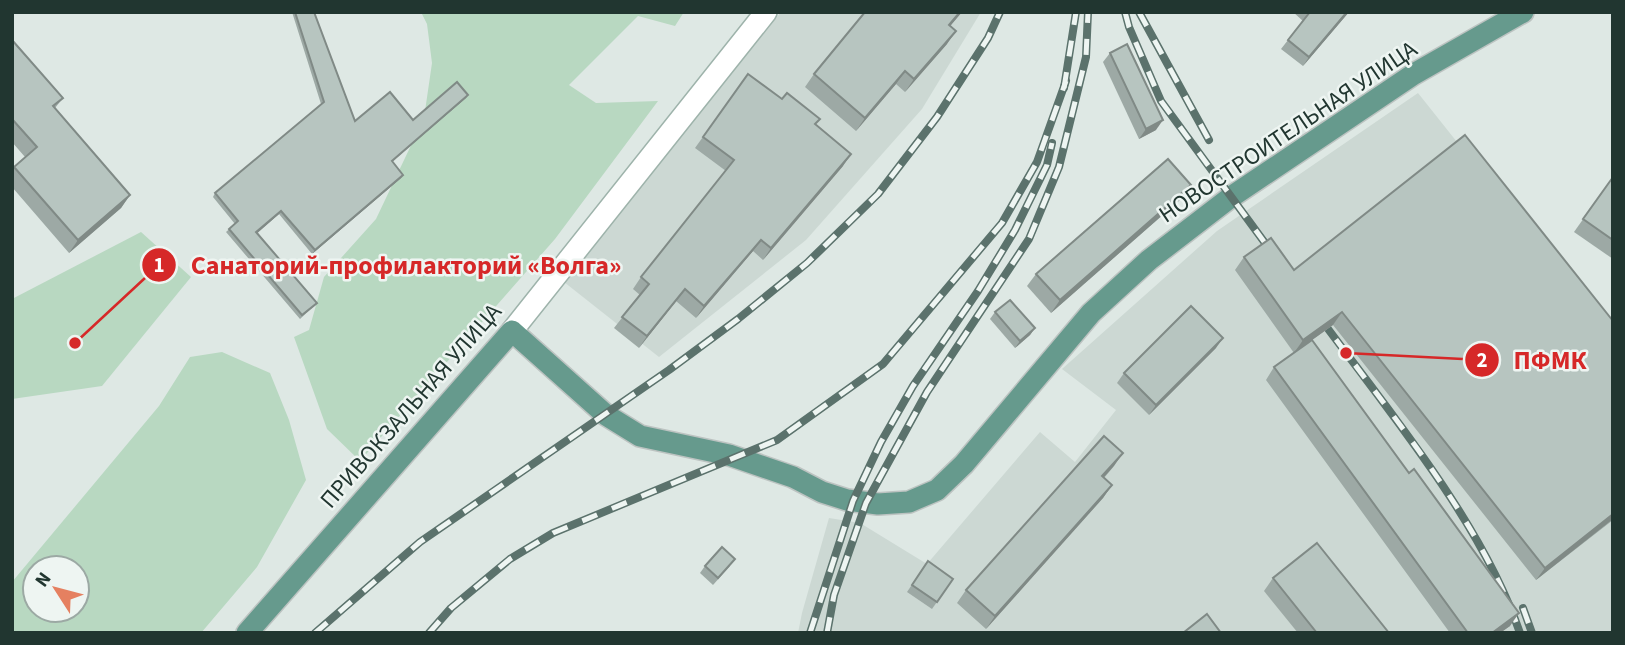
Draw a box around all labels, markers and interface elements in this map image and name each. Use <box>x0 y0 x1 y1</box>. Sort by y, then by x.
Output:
street label: НОВОСТРОИТЕЛЬНАЯ УЛИЦА <box>1152 32 1424 232</box>
callout: Санаторий-профилакторий «Волга» <box>141 241 635 288</box>
text: Санаторий-профилакторий «Волга» <box>191 247 621 284</box>
text: 1 <box>153 250 165 280</box>
street label: ПРИВОКЗАЛЬНАЯ УЛИЦА <box>312 296 510 516</box>
callout: ПФМК <box>1465 336 1601 383</box>
text: ПФМК <box>1514 342 1587 379</box>
text: 2 <box>1476 345 1488 375</box>
north arrow <box>21 554 91 624</box>
text: N <box>29 567 58 593</box>

